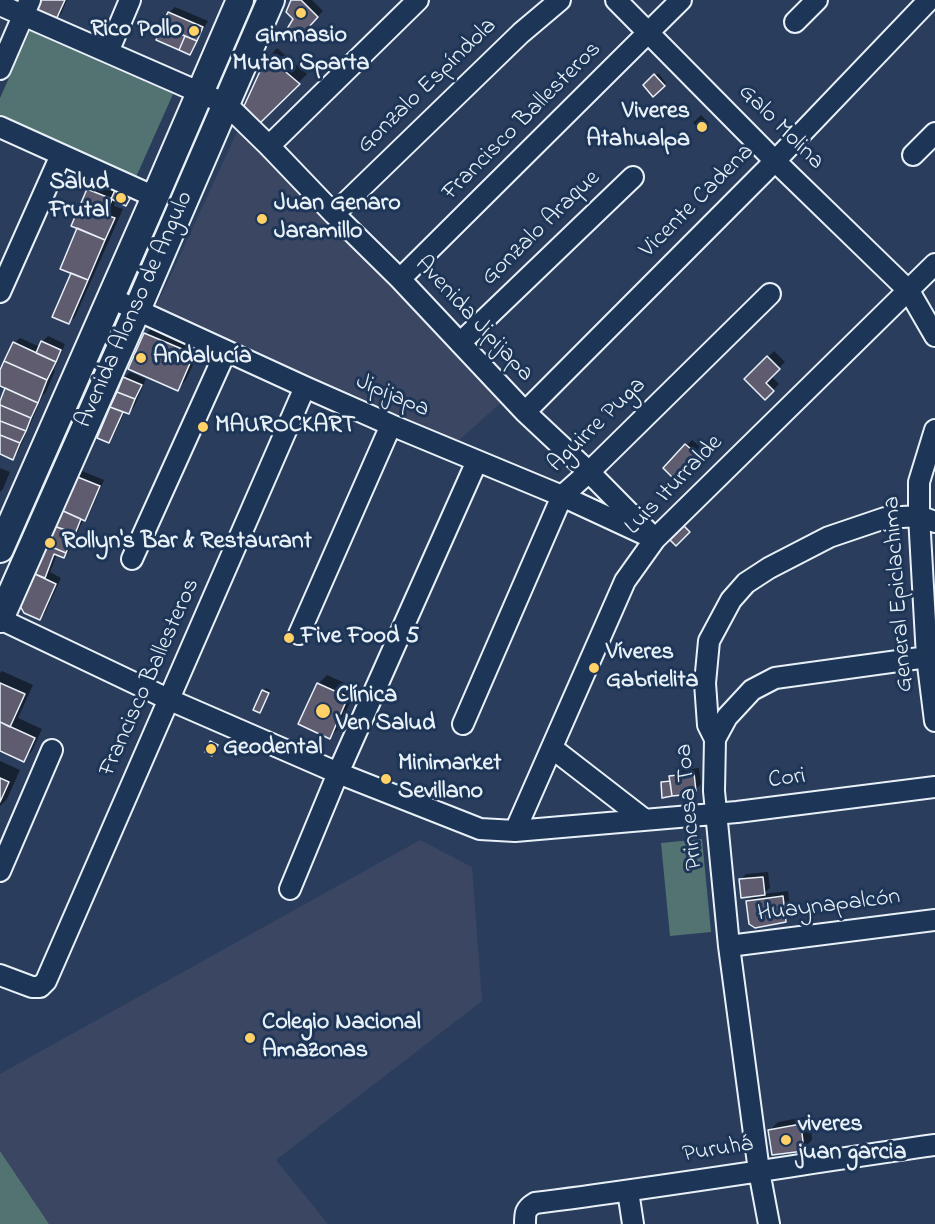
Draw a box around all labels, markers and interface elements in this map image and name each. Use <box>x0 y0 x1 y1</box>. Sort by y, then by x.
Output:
marker: Gimnasio Mutan Sparta <box>294 6 308 20</box>
street label: Gonzalo Espíndola <box>352 13 504 161</box>
place label: Rico Pollo <box>91 17 182 45</box>
place label: Gimnasio Mutan Sparta <box>233 23 369 79</box>
marker: Rico Pollo <box>187 24 201 38</box>
street label: Francisco Ballesteros <box>437 36 609 208</box>
street label: Galo Molina <box>731 79 829 177</box>
place label: Viveres Atahualpa <box>586 99 690 155</box>
marker: Viveres Atahualpa <box>695 120 709 134</box>
street label: Vicente Cadena <box>635 139 761 265</box>
street label: Gonzalo Araque <box>476 165 608 293</box>
place label: Salud Frutal <box>49 170 109 226</box>
street label: Avenida Alonso de Angulo <box>71 187 201 433</box>
marker: Salud Frutal <box>114 191 128 205</box>
place label: Juan Genaro Jaramillo <box>274 191 401 247</box>
marker: Juan Genaro Jaramillo <box>255 212 269 226</box>
street label: Avenida Jipijapa <box>407 251 539 389</box>
place label: Andalucía <box>153 344 252 372</box>
marker: Andalucía <box>134 351 148 365</box>
street label: Jipijapa <box>351 369 433 425</box>
street label: Aguirre Puga <box>543 372 653 480</box>
place label: MAUROCKART <box>215 413 355 441</box>
marker: MAUROCKART <box>196 420 210 434</box>
street label: Luis Iturralde <box>620 430 730 542</box>
street label: General Epiclachima <box>879 495 921 693</box>
place label: Rollyn's Bar & Restaurant <box>62 529 312 557</box>
marker: Rollyn's Bar & Restaurant <box>43 536 57 550</box>
street label: Francisco Ballesteros <box>94 575 208 781</box>
place label: Five Food 5 <box>301 624 419 652</box>
marker: Five Food 5 <box>282 631 296 645</box>
place label: Víveres Gabrielita <box>606 640 699 696</box>
marker: Víveres Gabrielita <box>587 661 601 675</box>
place label: Clínica Ven Salud <box>336 683 435 739</box>
marker: Clínica Ven Salud <box>314 702 332 720</box>
place label: Geodental <box>223 735 322 763</box>
marker: Geodental <box>204 742 218 756</box>
street label: Princesa Toa <box>671 743 711 871</box>
place label: Minimarket Sevillano <box>398 751 501 807</box>
street label: Cori <box>767 763 807 797</box>
marker: Minimarket Sevillano <box>379 772 393 786</box>
street label: Huaynapalcón <box>756 884 902 930</box>
place label: Colegio Nacional Amazonas <box>262 1010 421 1066</box>
marker: Colegio Nacional Amazonas <box>243 1031 257 1045</box>
place label: viveres juan garcia <box>798 1112 906 1168</box>
street label: Puruhá <box>681 1131 755 1171</box>
marker: viveres juan garcia <box>779 1133 793 1147</box>

